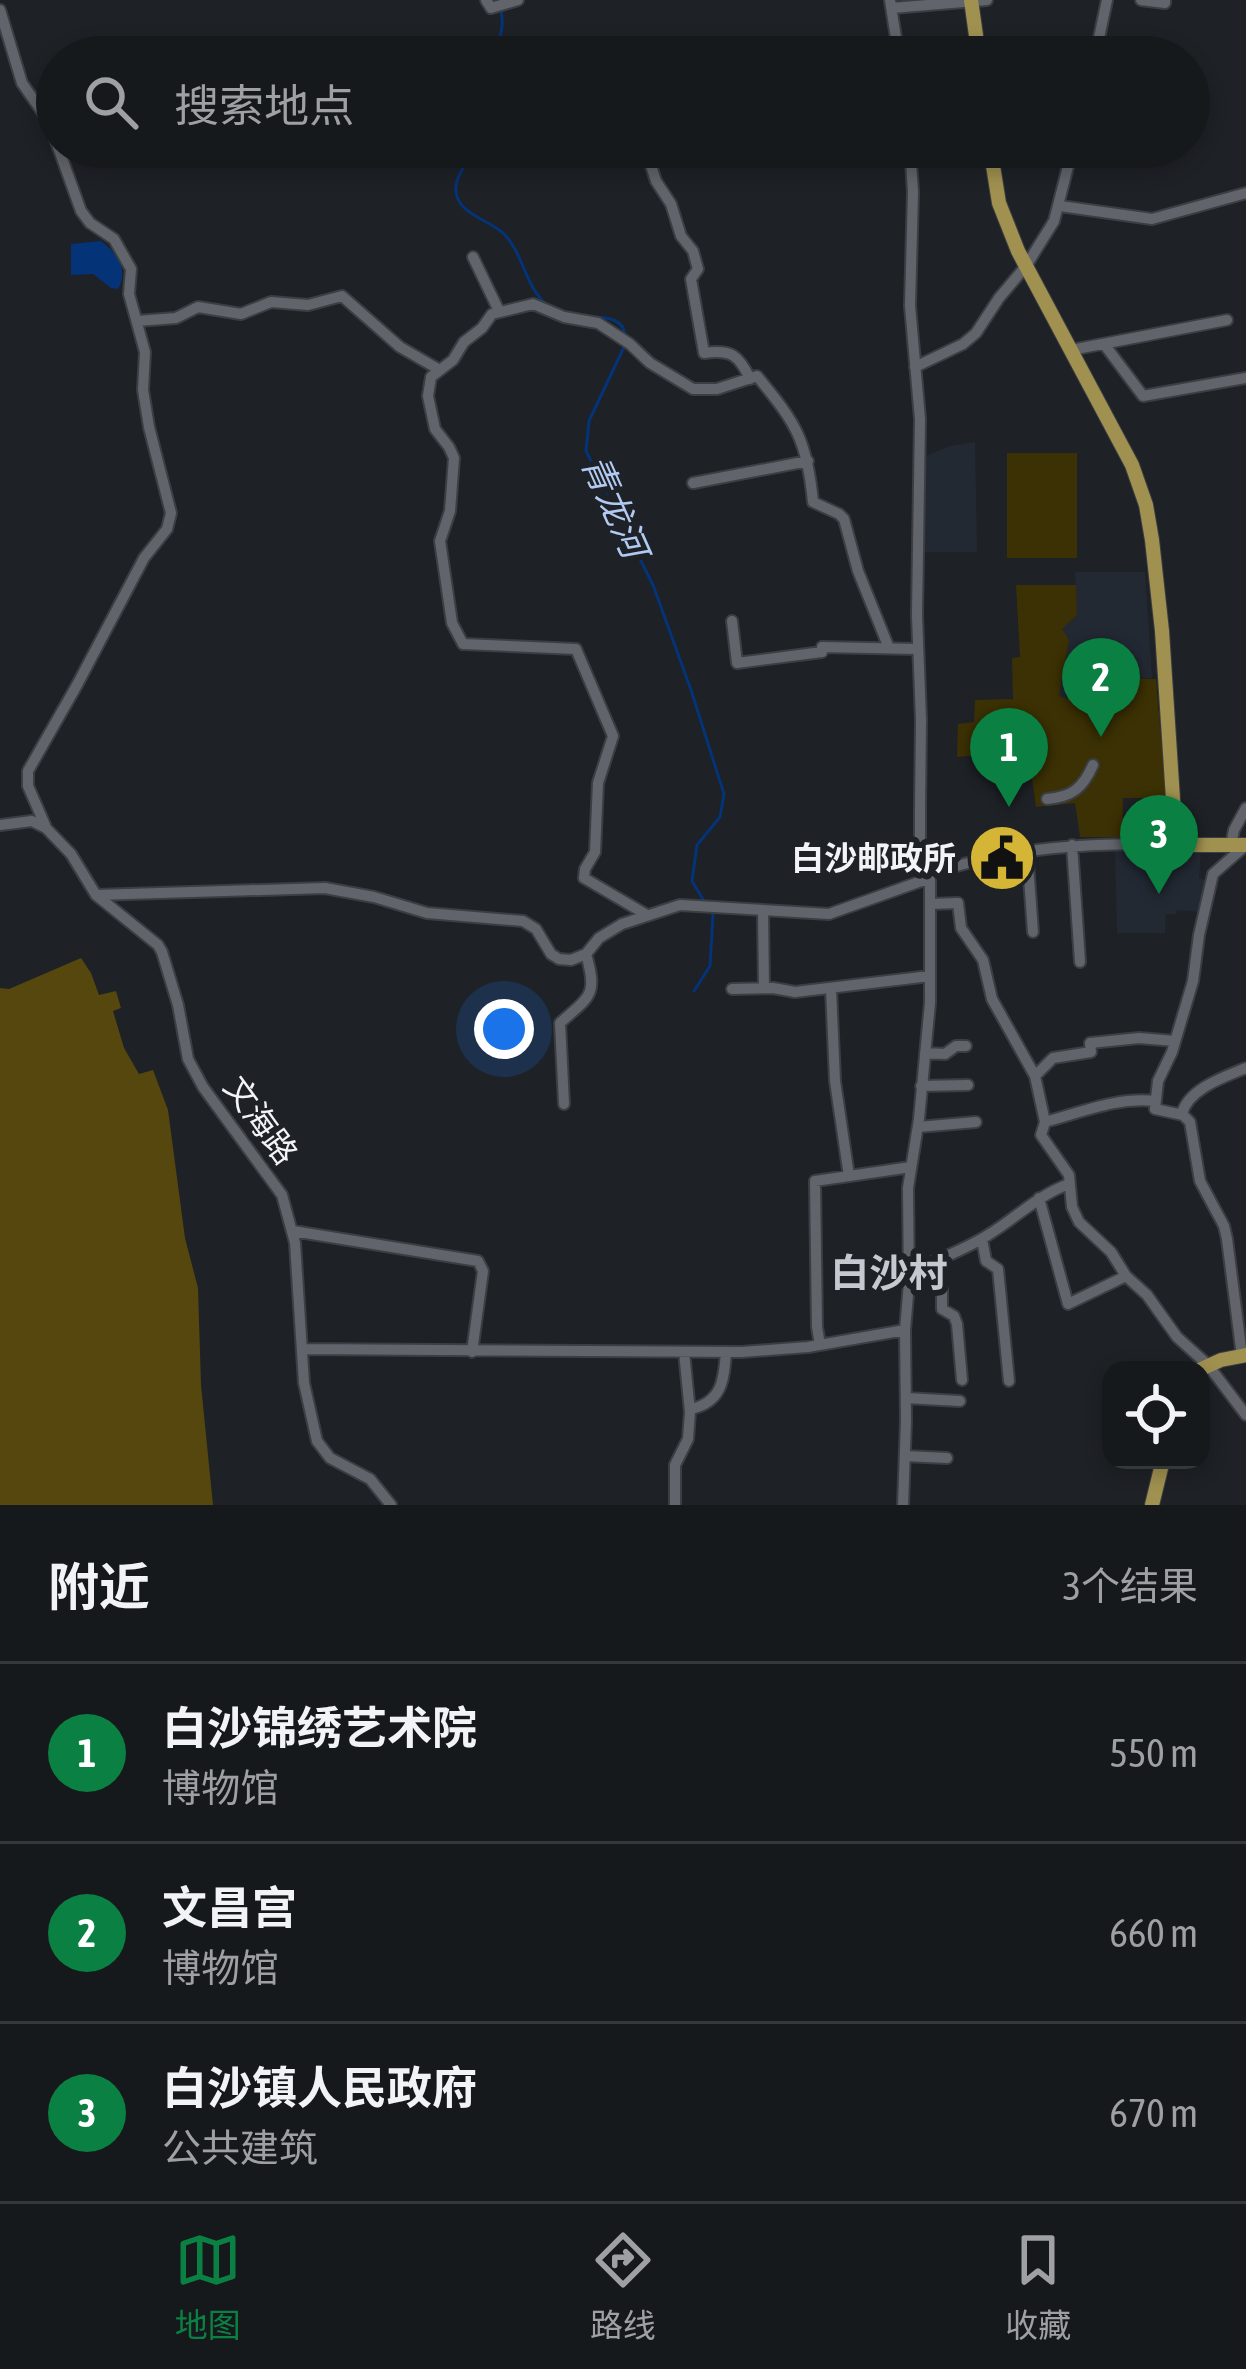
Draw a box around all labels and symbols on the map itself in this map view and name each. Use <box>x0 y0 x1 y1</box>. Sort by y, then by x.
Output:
water label: 青龙河 <box>574 448 659 569</box>
pin: 2 <box>1062 638 1140 737</box>
pin: 1 <box>970 708 1048 807</box>
pin: 3 <box>1120 795 1198 894</box>
public building icon: 白沙邮政所 <box>967 823 1037 893</box>
place label: 白沙邮政所 <box>791 839 956 877</box>
your location <box>474 999 534 1059</box>
street label: 文海路 <box>217 1069 305 1171</box>
district label: 白沙村 <box>830 1251 948 1295</box>

